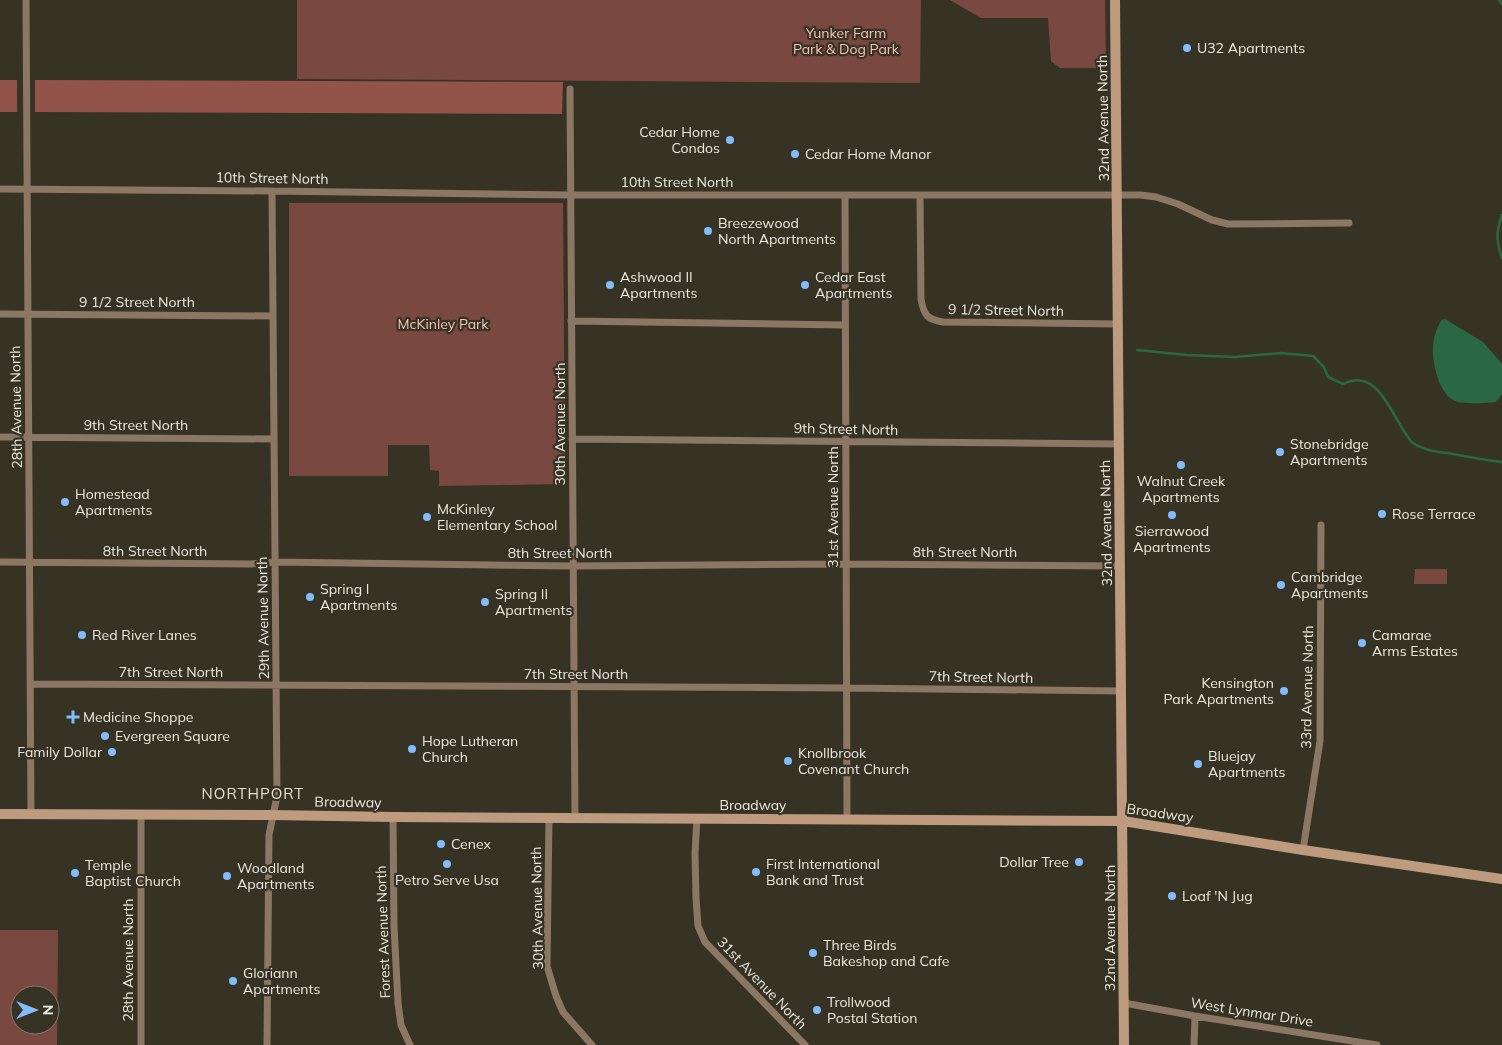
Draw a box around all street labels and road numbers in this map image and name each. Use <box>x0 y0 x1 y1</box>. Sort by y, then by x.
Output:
street label: 32nd Avenue North <box>1093 55 1113 181</box>
street label: 10th Street North <box>215 168 329 188</box>
street label: 10th Street North <box>621 173 733 191</box>
street label: 9 1/2 Street North <box>79 293 195 311</box>
street label: 9 1/2 Street North <box>948 300 1064 320</box>
street label: 28th Avenue North <box>6 345 26 469</box>
street label: 30th Avenue North <box>551 363 569 486</box>
street label: 9th Street North <box>84 416 188 434</box>
street label: 9th Street North <box>794 419 898 439</box>
street label: 31st Avenue North <box>824 446 842 568</box>
street label: 32nd Avenue North <box>1096 460 1116 586</box>
street label: 8th Street North <box>103 542 207 560</box>
street label: 8th Street North <box>913 543 1017 561</box>
street label: 8th Street North <box>508 544 612 562</box>
street label: 29th Avenue North <box>253 556 273 680</box>
street label: 33rd Avenue North <box>1297 625 1317 749</box>
street label: 7th Street North <box>119 663 223 681</box>
street label: 7th Street North <box>524 665 628 683</box>
street label: 7th Street North <box>929 667 1033 687</box>
street label: Broadway <box>314 792 382 812</box>
street label: Broadway <box>719 796 787 814</box>
street label: Broadway <box>1126 799 1195 827</box>
street label: 30th Avenue North <box>527 846 547 970</box>
street label: Forest Avenue North <box>372 865 394 999</box>
street label: 32nd Avenue North <box>1101 865 1119 991</box>
street label: 28th Avenue North <box>119 899 137 1022</box>
street label: 31st Avenue North <box>713 933 811 1033</box>
street label: West Lynmar Drive <box>1189 993 1315 1031</box>

